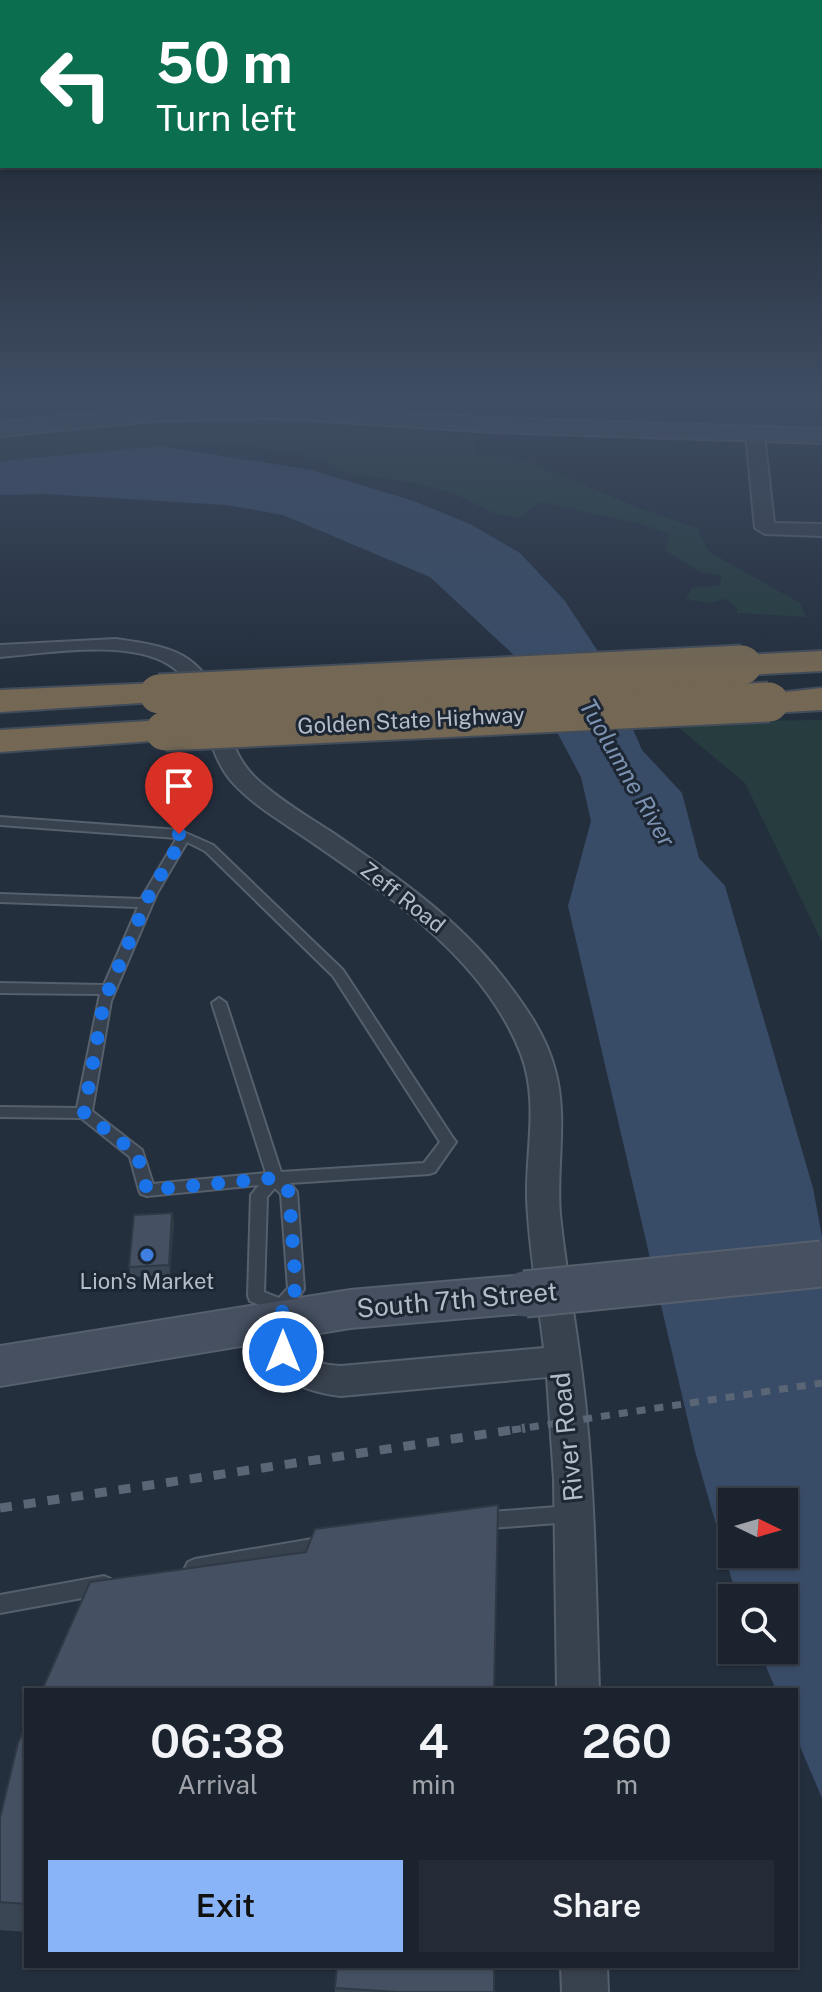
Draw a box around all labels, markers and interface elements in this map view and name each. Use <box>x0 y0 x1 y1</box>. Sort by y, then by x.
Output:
text: 50 m <box>156 30 293 96</box>
icon: left <box>24 32 128 136</box>
text: Turn left <box>156 97 297 139</box>
water label: Tuolumne River <box>574 694 682 852</box>
street label: Golden State Highway <box>297 701 525 739</box>
pin <box>145 752 213 834</box>
icon: arrive <box>157 764 201 808</box>
street label: Zeff Road <box>356 856 450 938</box>
marker: Lion's Market <box>138 1246 156 1264</box>
place label: Lion's Market <box>80 1268 214 1294</box>
street label: South 7th Street <box>355 1275 559 1324</box>
position arrow <box>241 1310 325 1394</box>
street label: River Road <box>544 1371 589 1503</box>
north arrow <box>718 1488 798 1568</box>
map controls <box>718 1488 798 1664</box>
button: search <box>718 1584 798 1664</box>
text: 06:38 <box>150 1712 285 1769</box>
text: 4 <box>418 1712 449 1769</box>
text: 260 <box>581 1712 672 1769</box>
text: Arrival <box>178 1769 258 1800</box>
text: min <box>411 1769 456 1800</box>
text: m <box>615 1769 638 1800</box>
button: Exit <box>48 1860 403 1952</box>
button: Share <box>419 1860 774 1952</box>

